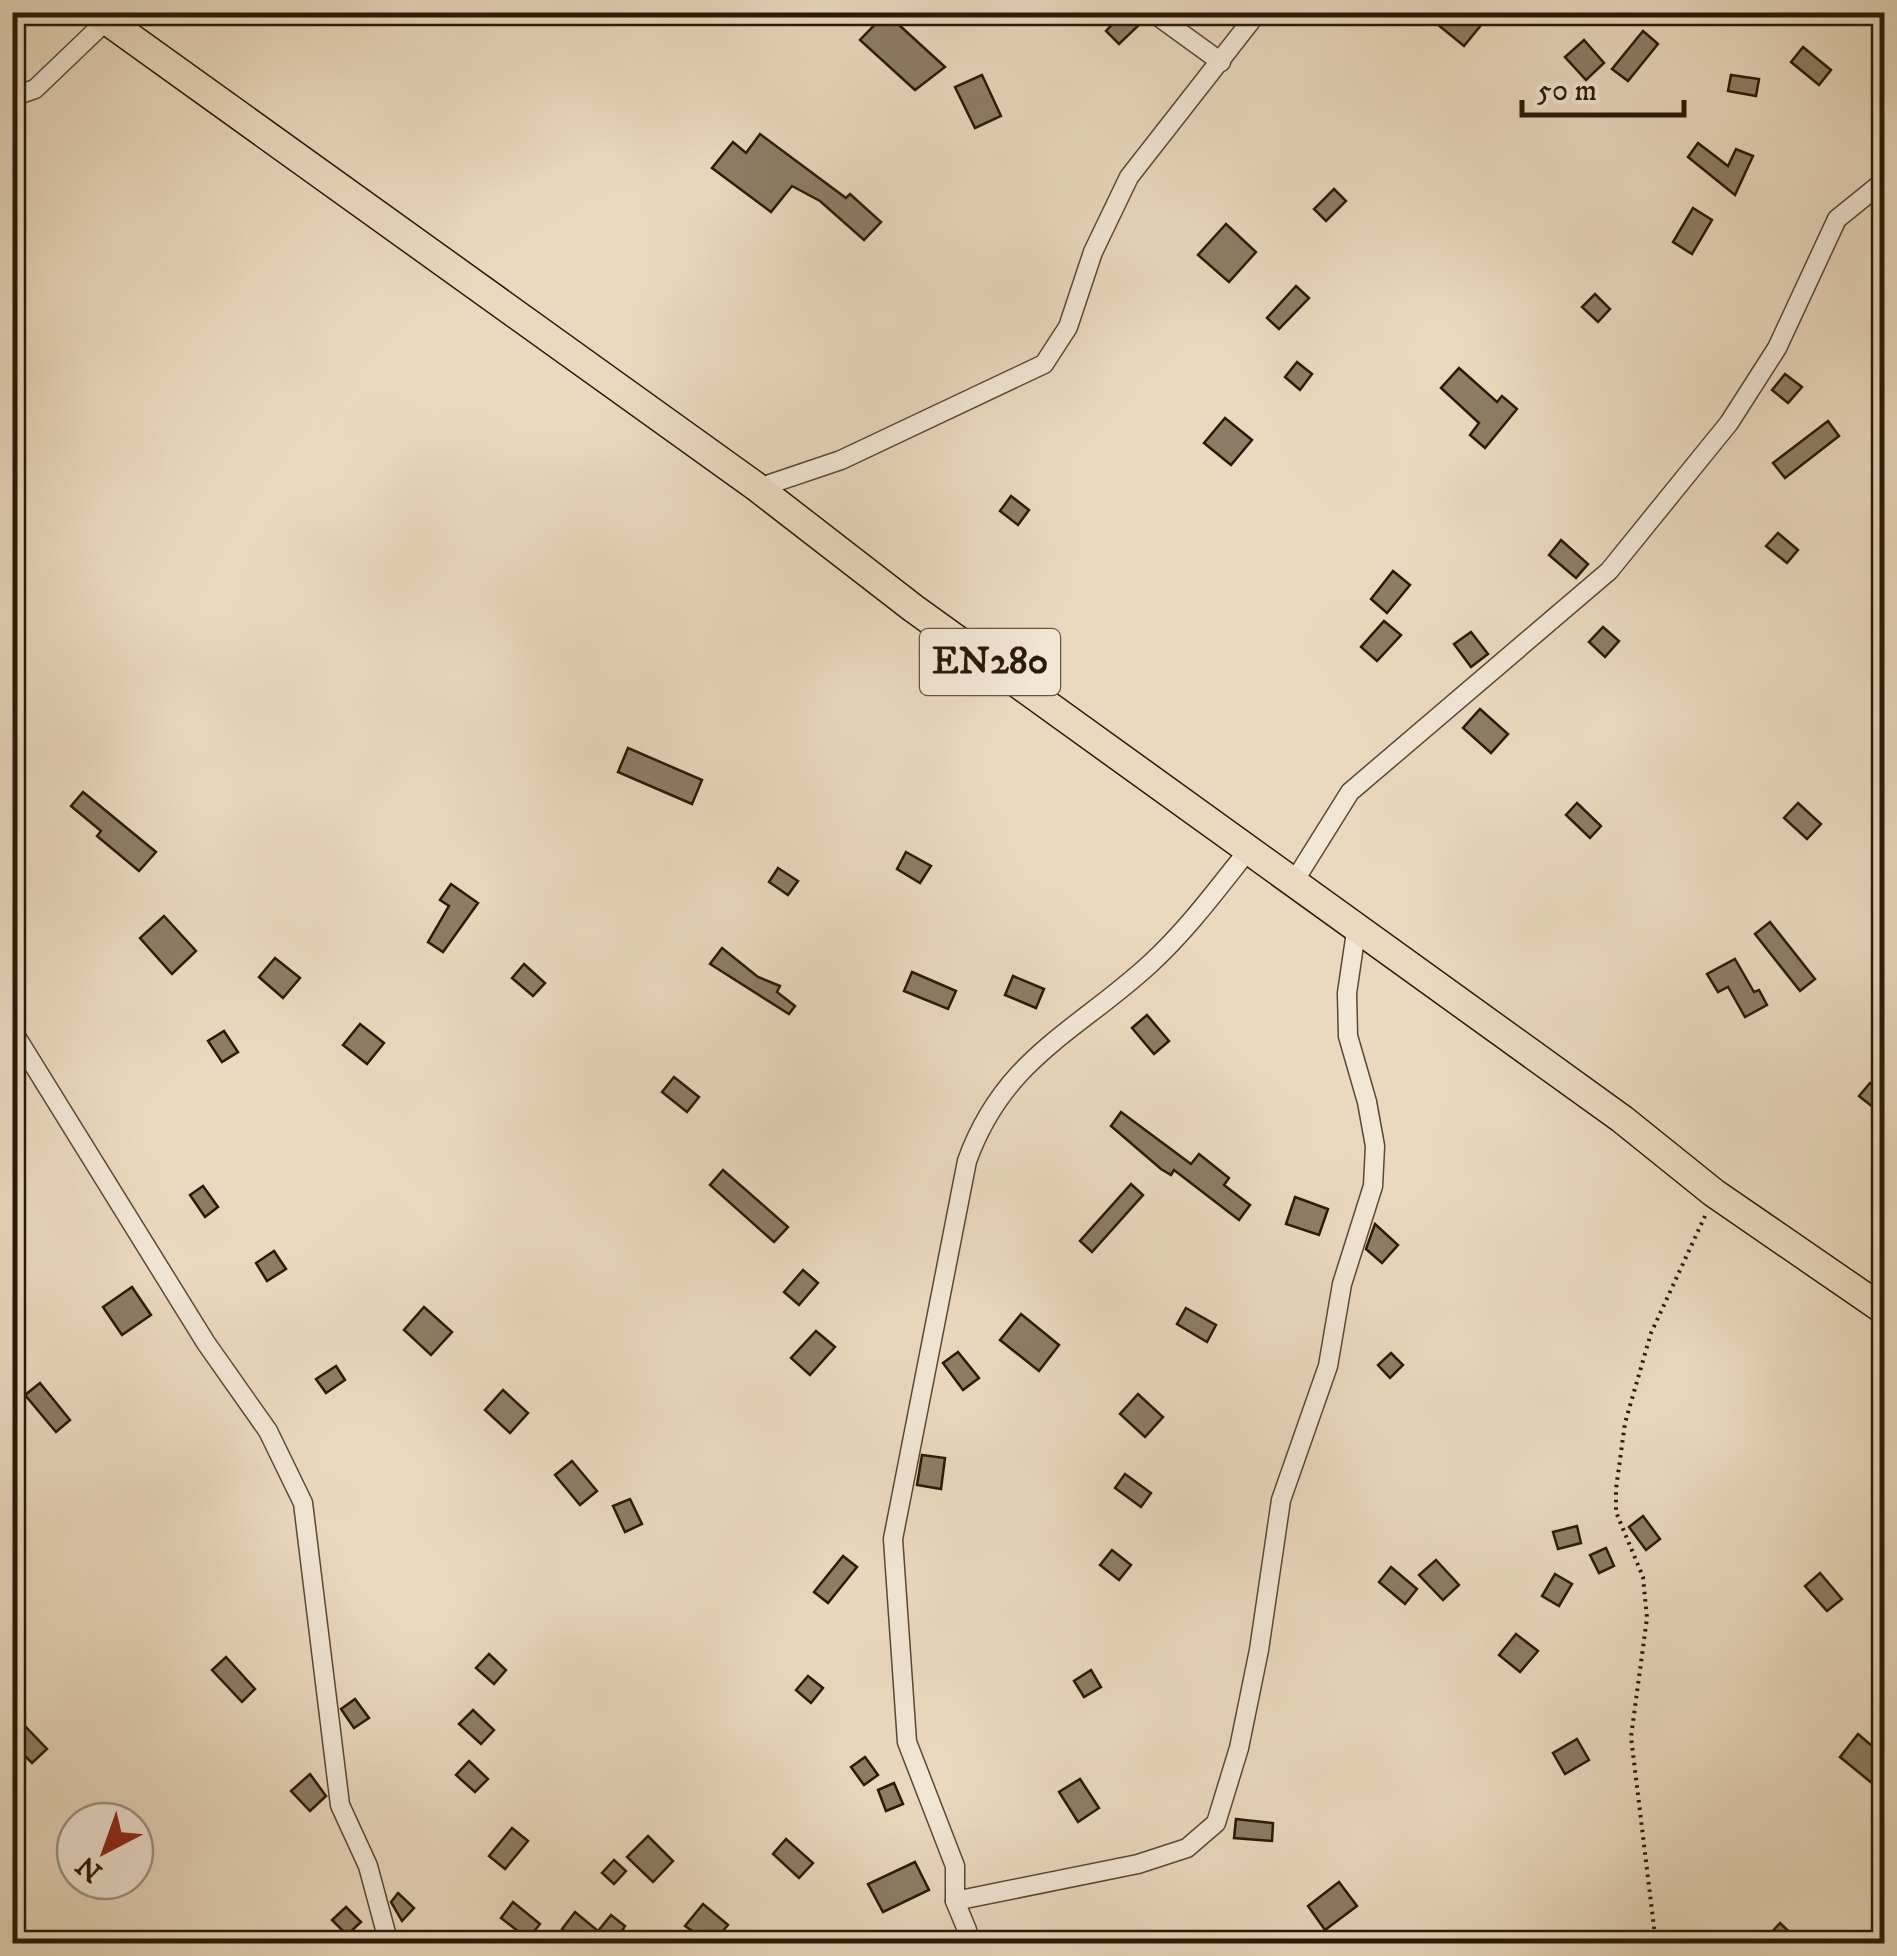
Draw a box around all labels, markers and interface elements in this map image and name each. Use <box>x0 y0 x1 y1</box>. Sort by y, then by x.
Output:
scale bar <box>1522 55 1684 117</box>
text: 50 m <box>1537 73 1597 110</box>
road number: EN280 <box>920 629 1060 695</box>
north arrow <box>55 1801 155 1901</box>
text: N <box>69 1848 110 1889</box>

